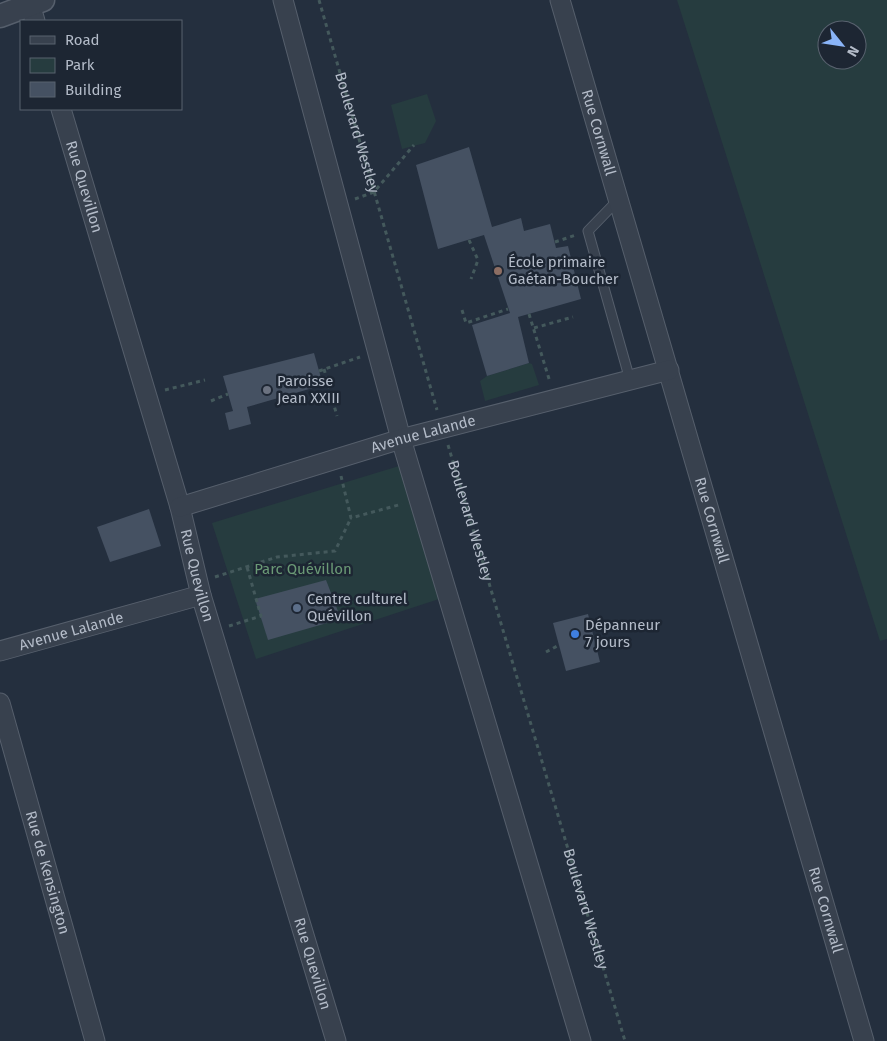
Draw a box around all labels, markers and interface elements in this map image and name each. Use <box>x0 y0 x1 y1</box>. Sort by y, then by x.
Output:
legend <box>20 20 182 110</box>
north arrow <box>817 20 867 70</box>
text: Road <box>65 31 100 49</box>
text: N <box>843 43 863 60</box>
text: Park <box>65 56 95 74</box>
street label: Boulevard Westley <box>331 70 383 196</box>
text: Building <box>65 81 121 99</box>
street label: Rue Cornwall <box>578 87 620 178</box>
street label: Rue Quevillon <box>62 138 106 235</box>
place label: École primaire Gaétan-Boucher <box>508 253 619 288</box>
marker: École primaire Gaétan-Boucher <box>492 265 504 277</box>
place label: Paroisse Jean XXIII <box>277 372 340 407</box>
marker: Paroisse Jean XXIII <box>261 384 273 396</box>
street label: Avenue Lalande <box>369 411 477 457</box>
street label: Boulevard Westley <box>444 458 497 584</box>
street label: Rue Cornwall <box>691 475 733 566</box>
street label: Rue Quevillon <box>177 527 218 624</box>
park label: Parc Quévillon <box>254 560 352 578</box>
place label: Centre culturel Quévillon <box>307 590 408 625</box>
marker: Centre culturel Quévillon <box>291 602 303 614</box>
street label: Avenue Lalande <box>17 608 126 654</box>
place label: Dépanneur 7 jours <box>585 616 660 651</box>
marker: Dépanneur 7 jours <box>569 628 581 640</box>
street label: Rue de Kensington <box>22 809 74 936</box>
street label: Boulevard Westley <box>559 846 612 972</box>
street label: Rue Cornwall <box>805 865 847 956</box>
street label: Rue Quevillon <box>290 915 335 1012</box>

